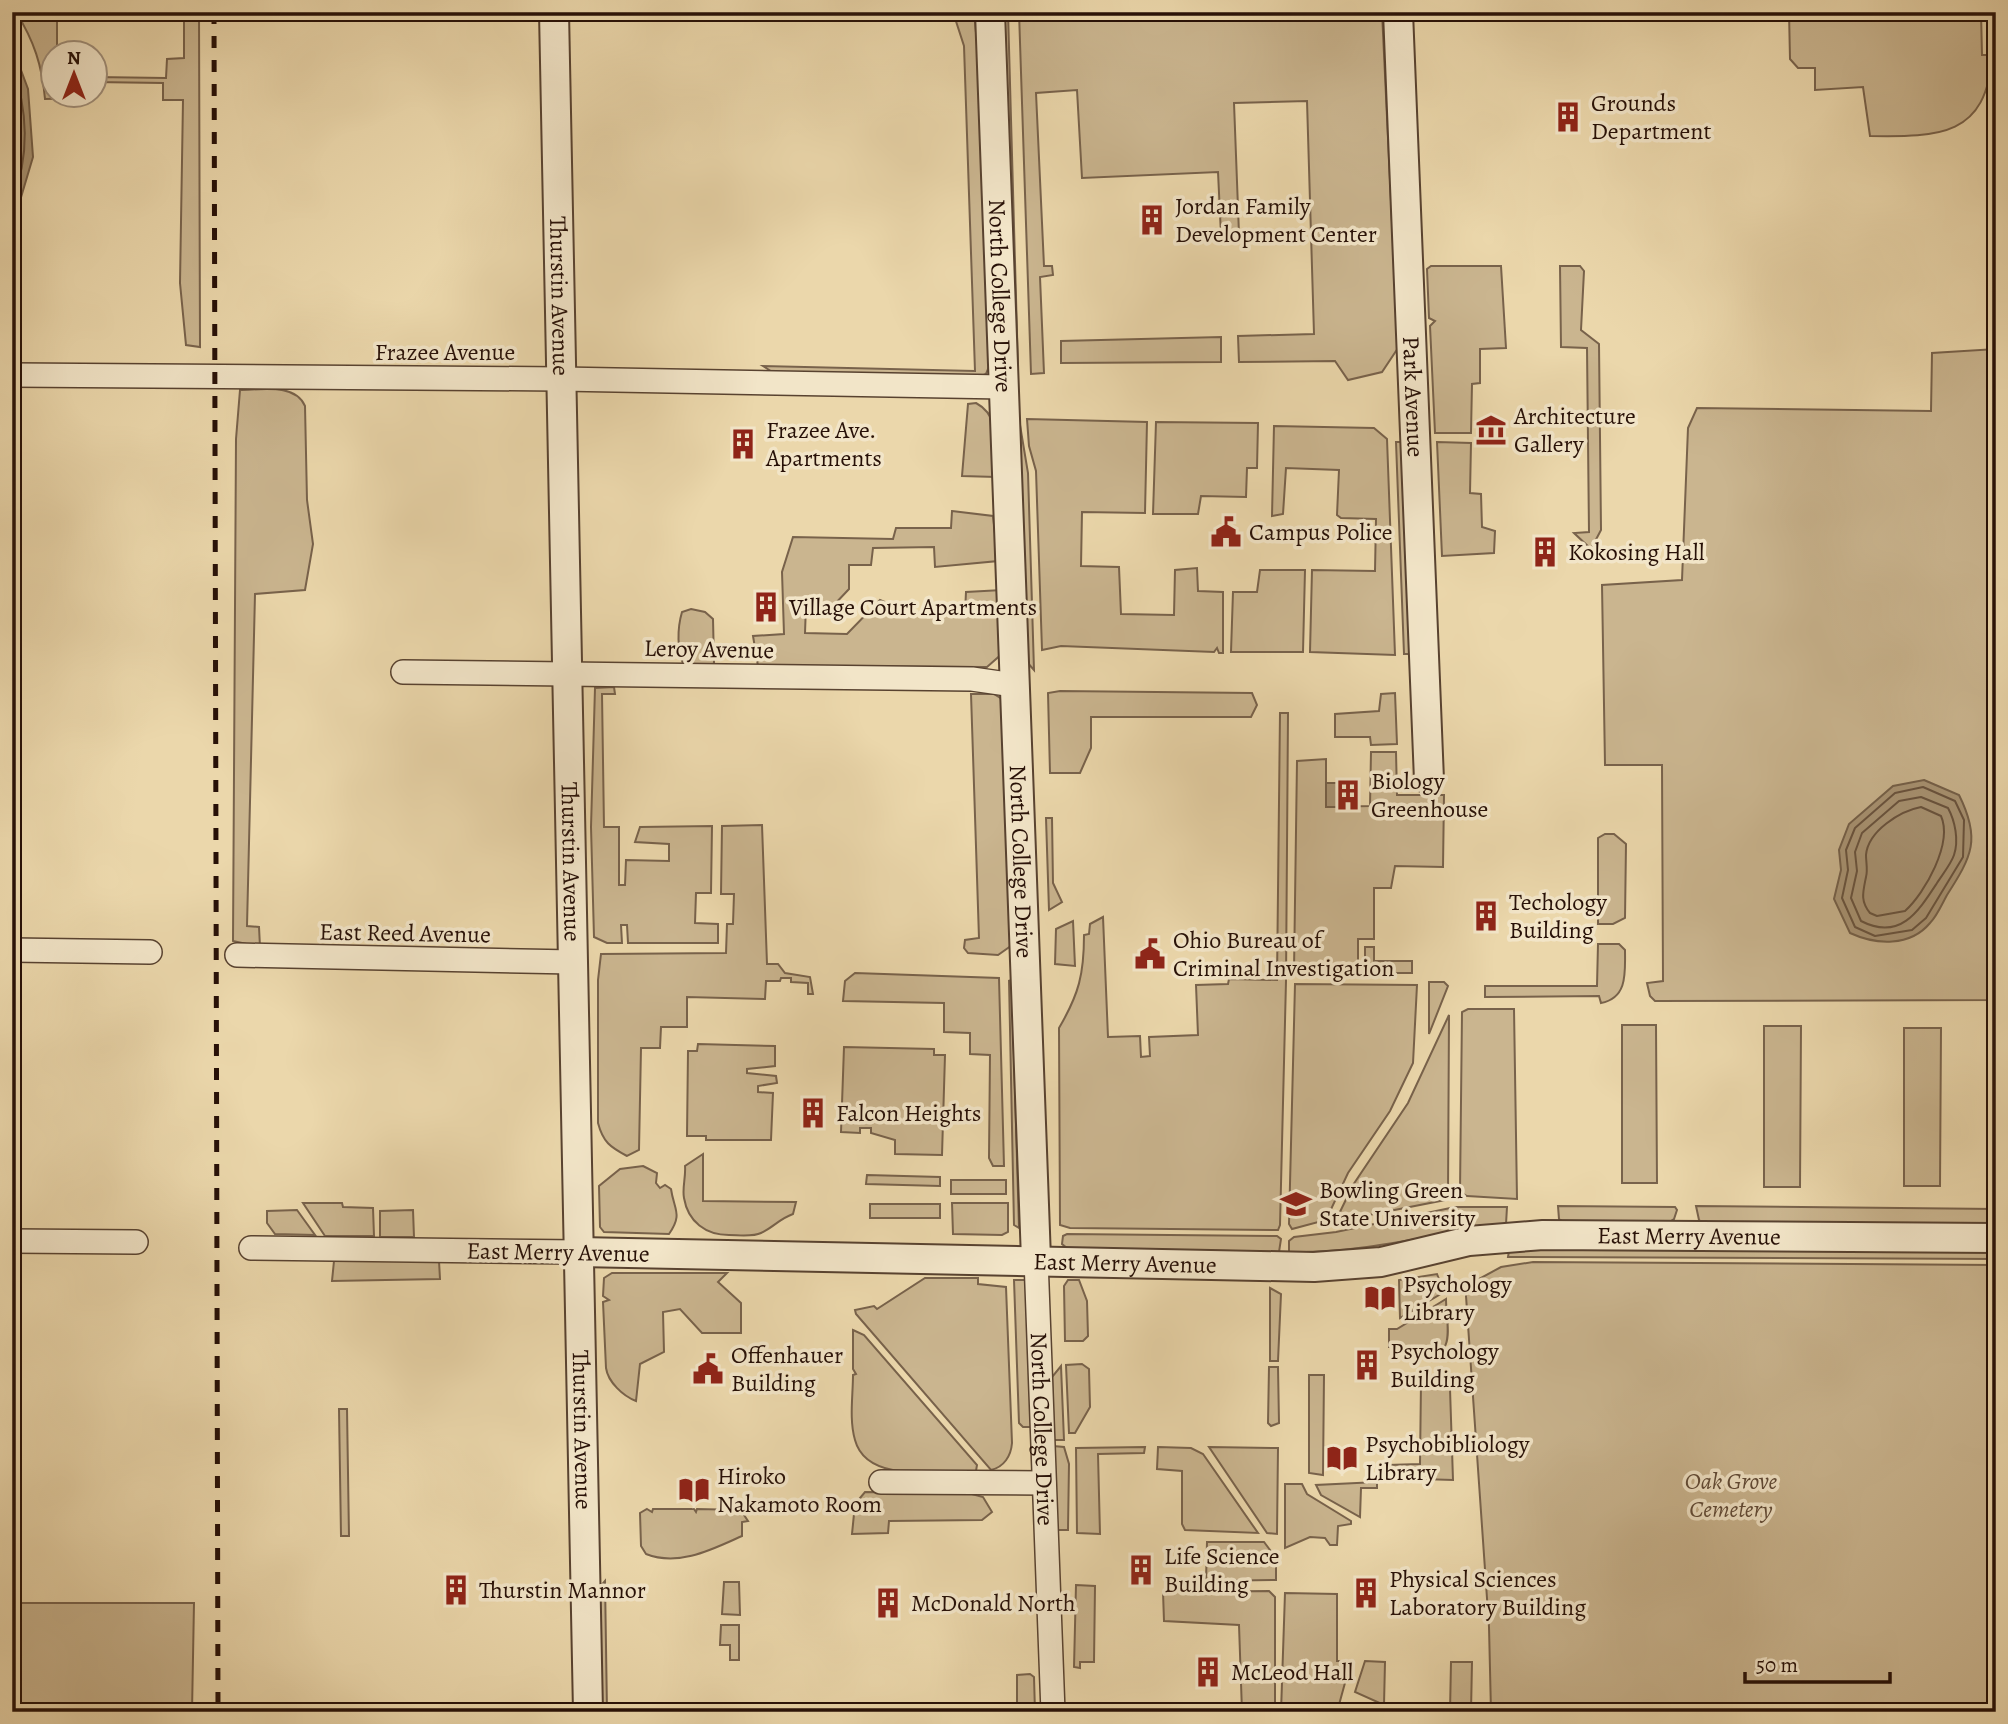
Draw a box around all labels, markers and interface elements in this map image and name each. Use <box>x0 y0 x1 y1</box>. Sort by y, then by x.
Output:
north arrow <box>38 38 108 108</box>
text: N <box>67 45 81 71</box>
place label: Grounds Department <box>1591 87 1711 147</box>
building icon: Grounds Department <box>1551 100 1585 134</box>
place label: Jordan Family Development Center <box>1175 190 1377 250</box>
street label: North College Drive <box>981 198 1020 393</box>
building icon: Jordan Family Development Center <box>1135 203 1169 237</box>
street label: Thurstin Avenue <box>542 216 577 376</box>
street label: Park Avenue <box>1395 335 1432 458</box>
street label: Frazee Avenue <box>375 336 515 368</box>
place label: Architecture Gallery <box>1513 400 1636 460</box>
museum icon: Architecture Gallery <box>1474 413 1508 447</box>
place label: Frazee Ave. Apartments <box>765 414 882 474</box>
building icon: Frazee Ave. Apartments <box>726 427 760 461</box>
public building icon: Campus Police <box>1209 515 1243 549</box>
place label: Campus Police <box>1249 516 1393 548</box>
building icon: Kokosing Hall <box>1528 535 1562 569</box>
place label: Kokosing Hall <box>1568 536 1705 568</box>
building icon: Village Court Apartments <box>749 590 783 624</box>
place label: Village Court Apartments <box>788 591 1037 623</box>
street label: Leroy Avenue <box>644 632 774 666</box>
street label: North College Drive <box>1002 764 1041 959</box>
place label: Biology Greenhouse <box>1371 765 1488 825</box>
building icon: Biology Greenhouse <box>1331 778 1365 812</box>
street label: Thurstin Avenue <box>553 782 589 942</box>
place label: Techology Building <box>1509 886 1607 946</box>
building icon: Techology Building <box>1469 899 1503 933</box>
street label: East Reed Avenue <box>319 916 491 950</box>
place label: Ohio Bureau of Criminal Investigation <box>1173 924 1394 984</box>
public building icon: Ohio Bureau of Criminal Investigation <box>1133 937 1167 971</box>
building icon: Falcon Heights <box>796 1096 830 1130</box>
place label: Falcon Heights <box>836 1097 982 1129</box>
place label: Bowling Green State University <box>1319 1174 1476 1234</box>
school or university icon: Bowling Green State University <box>1279 1187 1313 1221</box>
street label: East Merry Avenue <box>1597 1219 1781 1253</box>
street label: East Merry Avenue <box>466 1234 650 1270</box>
street label: East Merry Avenue <box>1033 1245 1217 1281</box>
place label: Psychology Library <box>1403 1268 1512 1328</box>
library icon: Psychology Library <box>1363 1281 1397 1315</box>
street label: North College Drive <box>1023 1332 1062 1526</box>
place label: Psychology Building <box>1390 1335 1499 1395</box>
place label: Offenhauer Building <box>731 1339 843 1399</box>
building icon: Psychology Building <box>1350 1348 1384 1382</box>
street label: Thurstin Avenue <box>565 1350 600 1510</box>
public building icon: Offenhauer Building <box>691 1352 725 1386</box>
place label: Psychobibliology Library <box>1365 1428 1530 1488</box>
library icon: Psychobibliology Library <box>1325 1441 1359 1475</box>
place label: Hiroko Nakamoto Room <box>717 1460 882 1520</box>
park label: Oak Grove Cemetery <box>1685 1465 1778 1525</box>
library icon: Hiroko Nakamoto Room <box>677 1473 711 1507</box>
place label: Life Science Building <box>1164 1540 1280 1600</box>
building icon: Life Science Building <box>1124 1553 1158 1587</box>
place label: Physical Sciences Laboratory Building <box>1389 1563 1586 1623</box>
building icon: Thurstin Mannor <box>439 1573 473 1607</box>
place label: Thurstin Mannor <box>479 1574 646 1606</box>
building icon: Physical Sciences Laboratory Building <box>1349 1576 1383 1610</box>
building icon: McDonald North <box>871 1586 905 1620</box>
place label: McDonald North <box>911 1587 1076 1619</box>
scale bar <box>1745 1640 1891 1684</box>
text: 50 m <box>1756 1651 1798 1679</box>
building icon: McLeod Hall <box>1191 1655 1225 1689</box>
place label: McLeod Hall <box>1231 1656 1353 1688</box>

